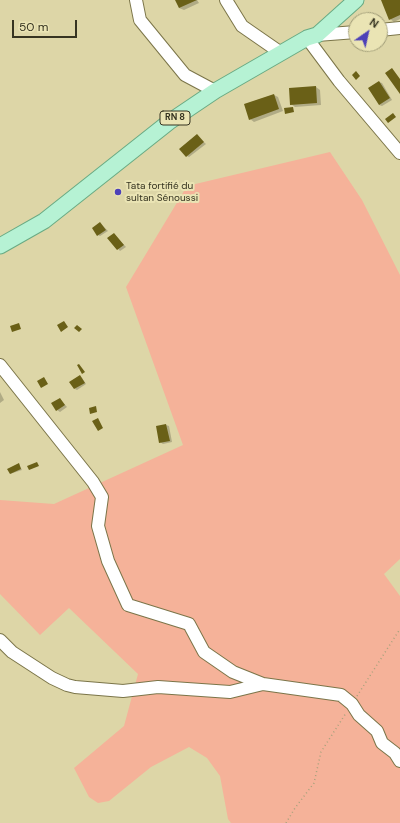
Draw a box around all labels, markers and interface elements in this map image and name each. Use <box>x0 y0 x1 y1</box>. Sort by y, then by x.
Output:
scale bar <box>14 12 79 38</box>
north arrow <box>348 12 388 52</box>
text: N <box>367 15 381 31</box>
text: 50 m <box>19 19 48 35</box>
road number: RN 8 <box>160 111 190 125</box>
place label: Tata fortifié du sultan Sénoussi <box>126 180 198 204</box>
marker: Tata fortifié du sultan Sénoussi <box>113 187 123 197</box>

